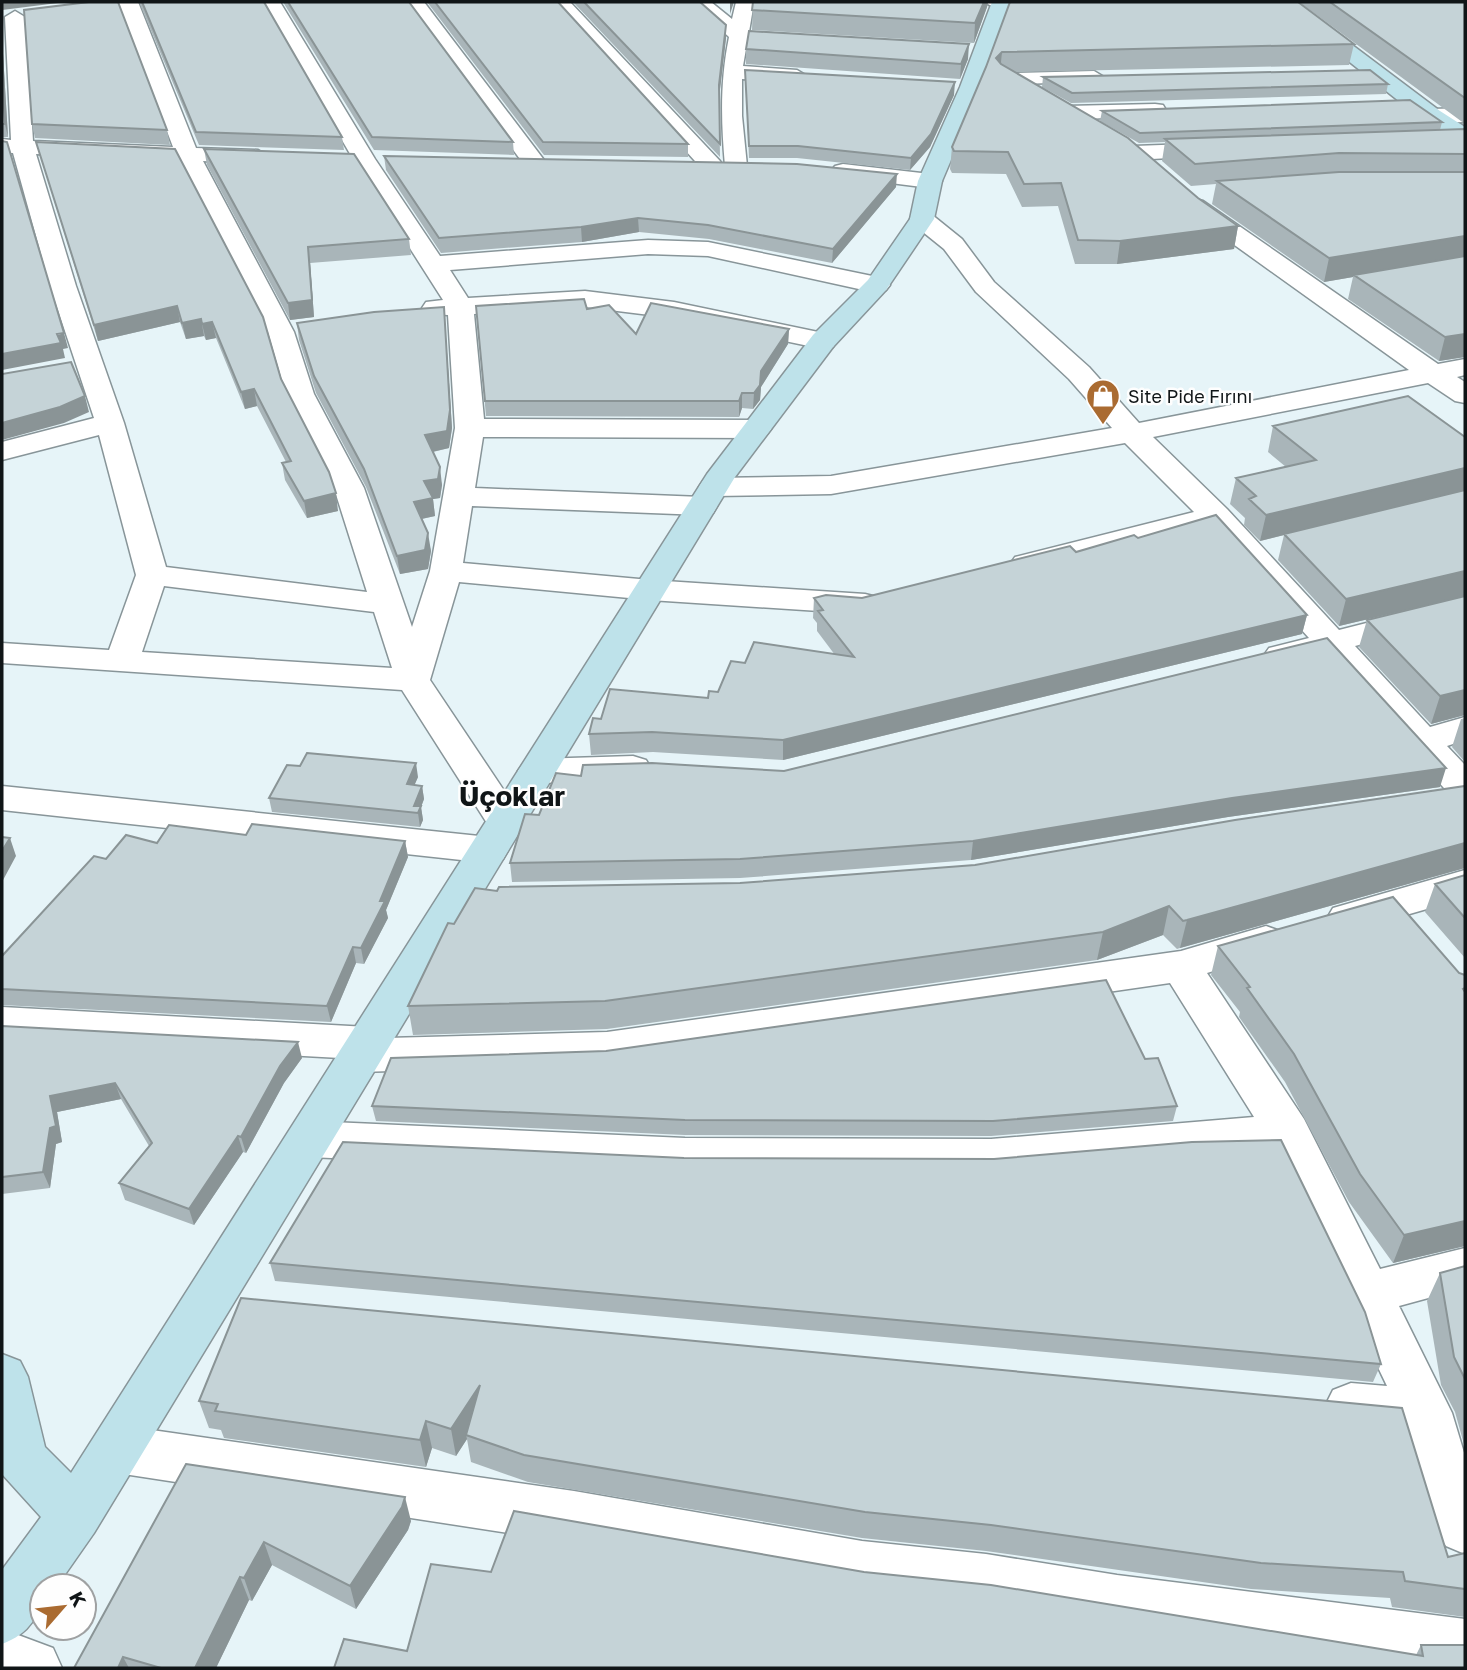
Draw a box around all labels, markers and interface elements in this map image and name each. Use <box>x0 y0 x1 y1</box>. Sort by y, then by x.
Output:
shop icon: Site Pide Fırını <box>1084 377 1122 426</box>
place label: Site Pide Fırını <box>1128 385 1252 407</box>
district label: Üçoklar <box>459 779 565 812</box>
north arrow <box>28 1572 98 1642</box>
text: K <box>65 1587 92 1610</box>

